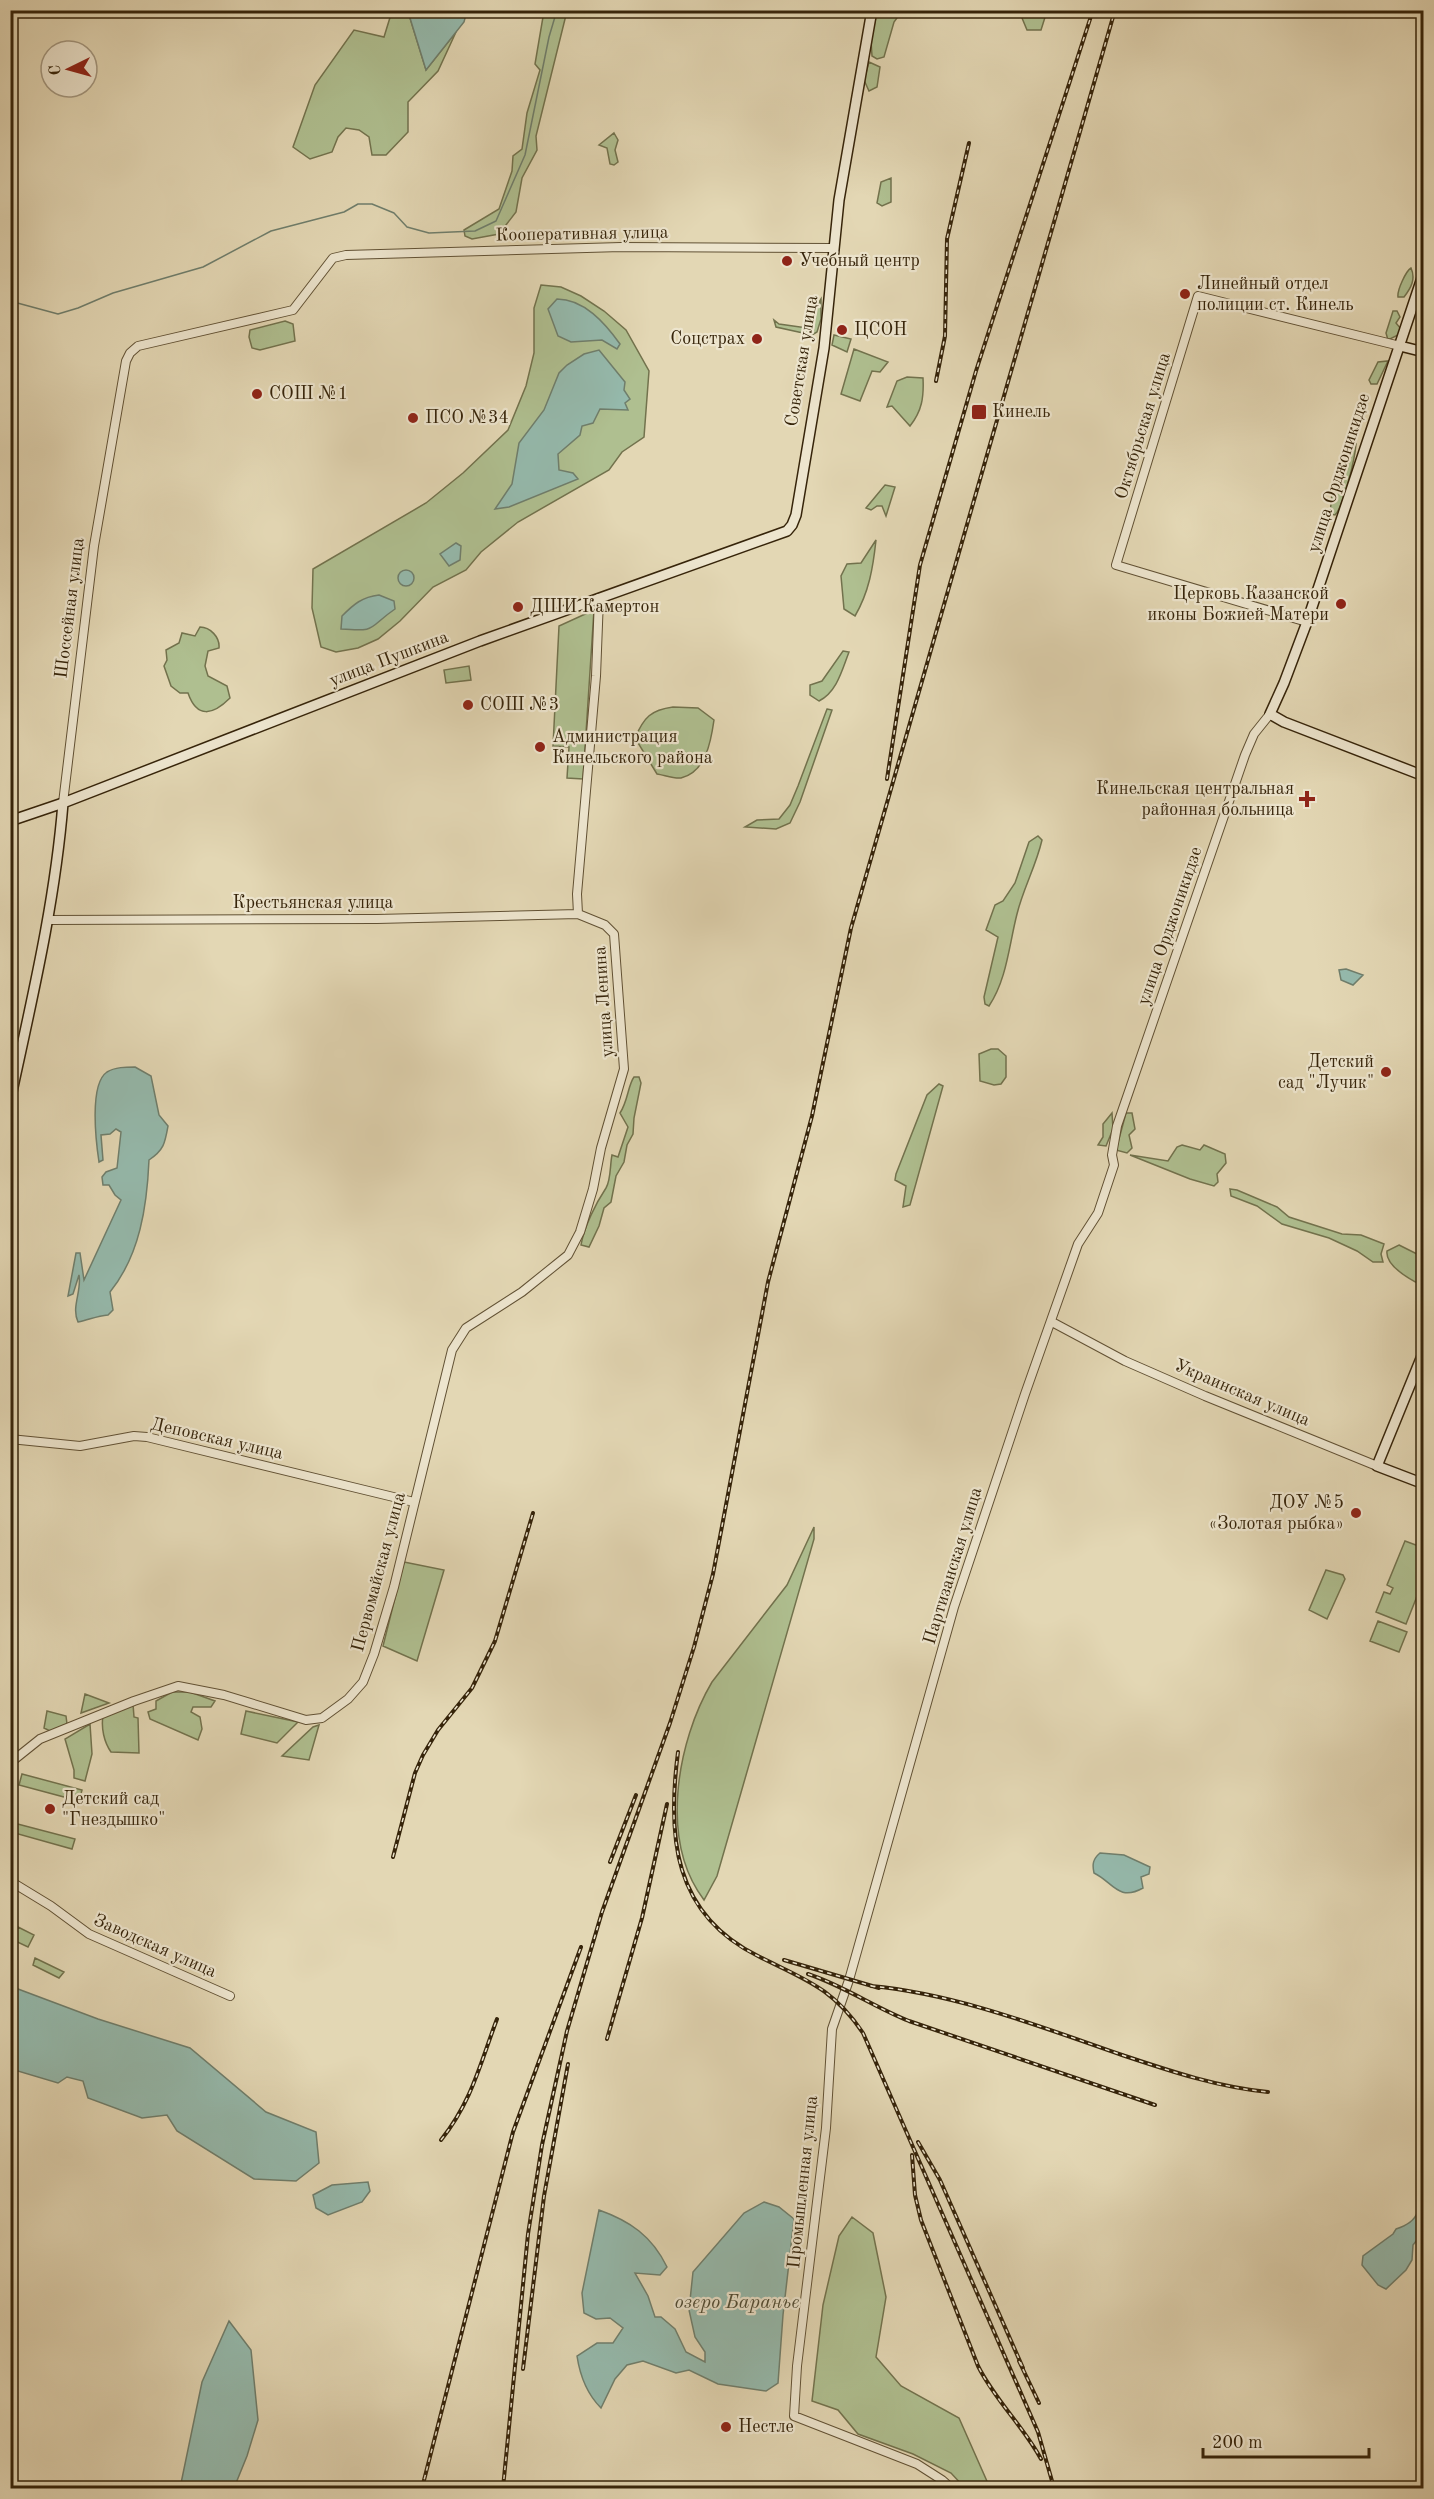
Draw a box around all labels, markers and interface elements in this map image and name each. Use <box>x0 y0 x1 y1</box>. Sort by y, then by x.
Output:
north arrow <box>39 39 99 99</box>
text: С <box>48 64 64 76</box>
street label: Кооперативная улица <box>495 223 669 245</box>
place label: Учебный центр <box>799 252 920 270</box>
marker: Учебный центр <box>780 254 794 268</box>
place label: Линейный отдел полиции ст. Кинель <box>1197 275 1354 314</box>
marker: Линейный отдел полиции ст. Кинель <box>1178 287 1192 301</box>
street label: Советская улица <box>783 294 821 428</box>
place label: ЦСОН <box>854 321 907 339</box>
marker: ЦСОН <box>835 323 849 337</box>
place label: Соцстрах <box>670 330 745 348</box>
marker: Соцстрах <box>750 332 764 346</box>
street label: Октябрьская улица <box>1112 350 1174 501</box>
place label: СОШ №1 <box>269 385 348 403</box>
marker: СОШ №1 <box>250 387 264 401</box>
street label: улица Орджоникидзе <box>1305 391 1373 555</box>
marker: Кинель <box>970 403 988 421</box>
place label: Кинель <box>992 403 1050 421</box>
place label: ПСО №34 <box>425 409 509 427</box>
marker: ПСО №34 <box>406 411 420 425</box>
street label: Шоссейная улица <box>52 537 88 679</box>
place label: Церковь Казанской иконы Божией Матери <box>1148 585 1329 624</box>
marker: Церковь Казанской иконы Божией Матери <box>1334 597 1348 611</box>
place label: ДШИ Камертон <box>530 598 659 616</box>
marker: ДШИ Камертон <box>511 600 525 614</box>
street label: улица Пушкина <box>327 628 451 690</box>
place label: СОШ №3 <box>480 696 559 714</box>
marker: СОШ №3 <box>461 698 475 712</box>
place label: Администрация Кинельского района <box>552 728 713 767</box>
marker: Администрация Кинельского района <box>533 740 547 754</box>
place label: Кинельская центральная районная больница <box>1096 780 1294 819</box>
marker: Кинельская центральная районная больница <box>1298 790 1316 808</box>
street label: улица Орджоникидзе <box>1134 844 1206 1008</box>
street label: Крестьянская улица <box>233 894 394 912</box>
street label: улица Ленина <box>591 946 617 1058</box>
place label: Детский сад "Лучик" <box>1278 1053 1374 1092</box>
marker: Детский сад "Лучик" <box>1379 1065 1393 1079</box>
street label: Украинская улица <box>1172 1356 1312 1430</box>
street label: Деповская улица <box>149 1415 285 1463</box>
street label: Партизанская улица <box>921 1485 986 1647</box>
street label: Первомайская улица <box>349 1490 409 1654</box>
place label: ДОУ №5 «Золотая рыбка» <box>1209 1494 1344 1533</box>
marker: ДОУ №5 «Золотая рыбка» <box>1349 1506 1363 1520</box>
place label: Детский сад "Гнездышко" <box>62 1790 165 1829</box>
marker: Детский сад "Гнездышко" <box>43 1802 57 1816</box>
street label: Заводская улица <box>91 1911 219 1981</box>
street label: Промышленная улица <box>785 2094 821 2269</box>
water label: озеро Баранье <box>674 2293 800 2313</box>
place label: Нестле <box>738 2418 794 2436</box>
marker: Нестле <box>719 2420 733 2434</box>
scale bar <box>1203 2421 1370 2459</box>
text: 200 m <box>1212 2434 1263 2452</box>

